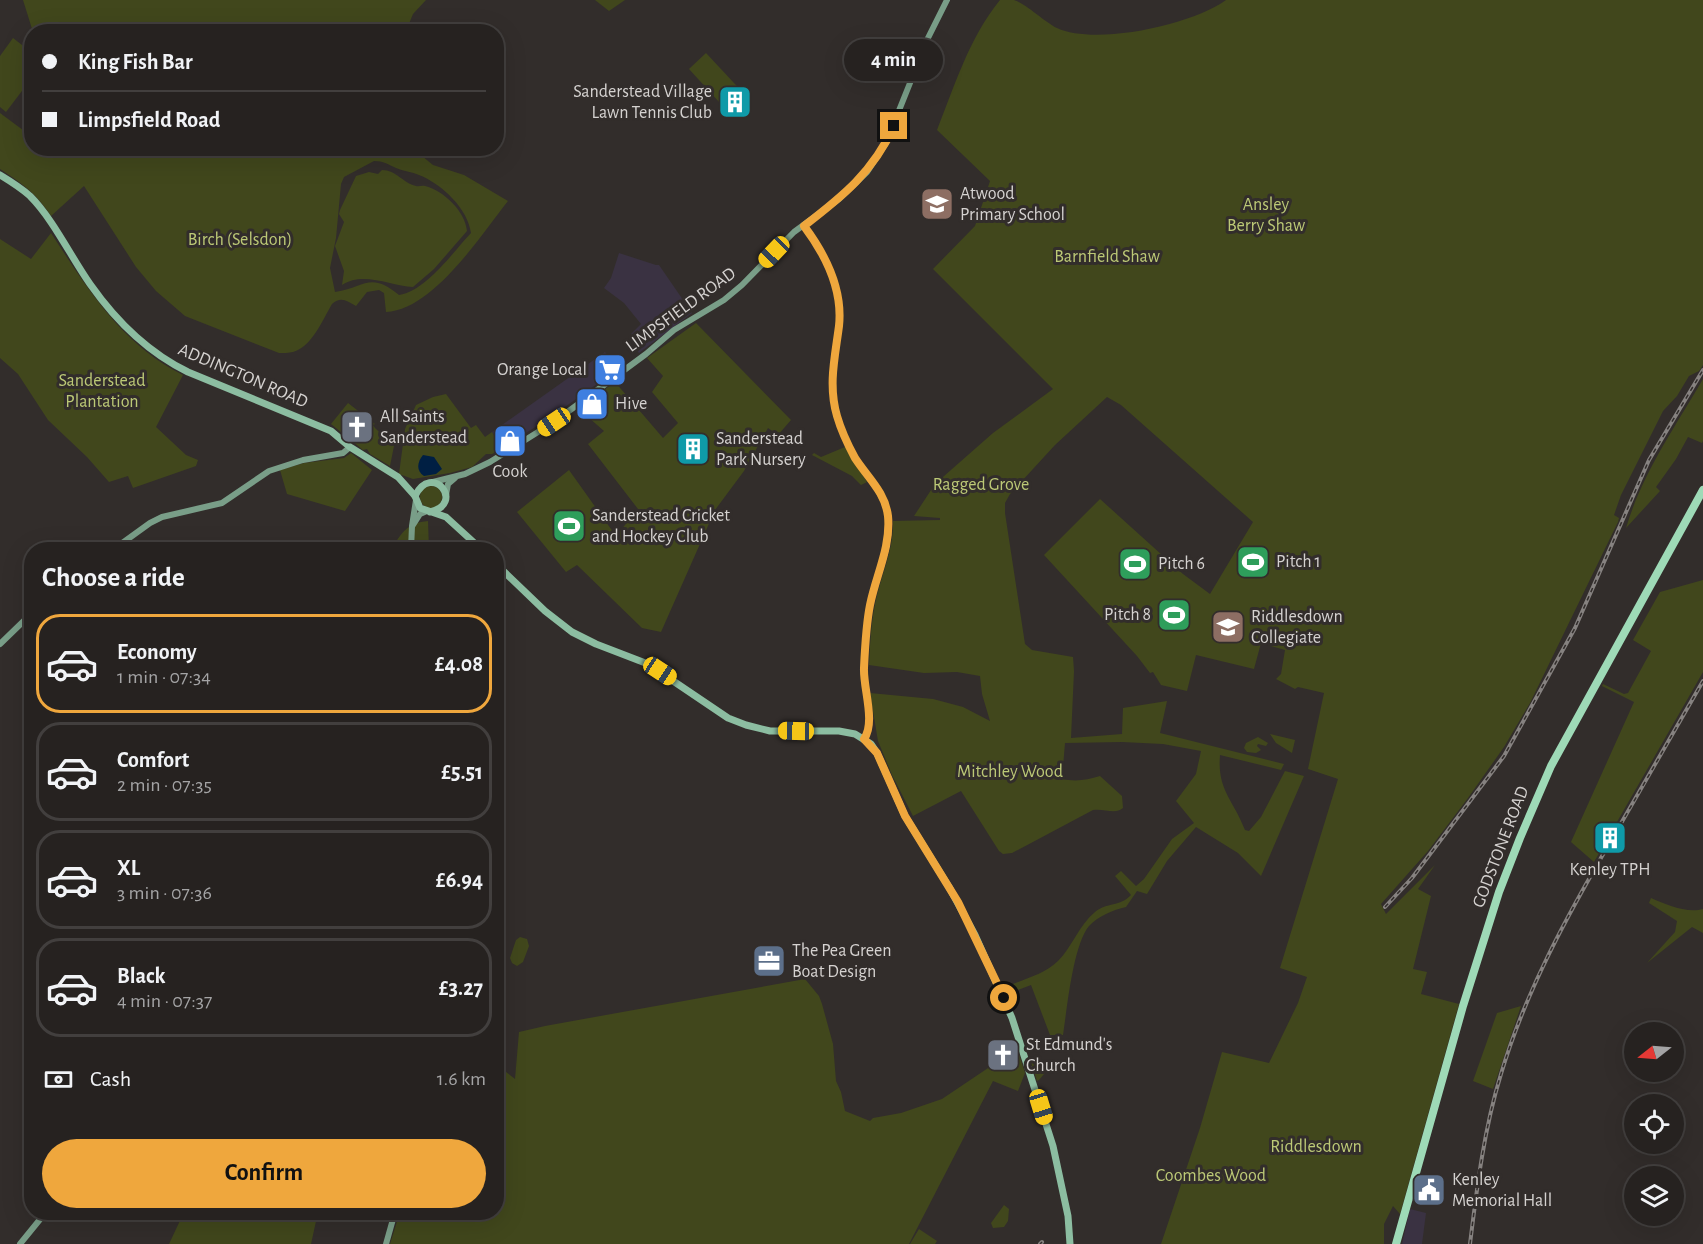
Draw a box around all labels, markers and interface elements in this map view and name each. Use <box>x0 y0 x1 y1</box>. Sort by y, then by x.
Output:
callout: 4 min <box>844 39 944 81</box>
text: 4 min <box>871 50 916 70</box>
text: King Fish Bar <box>78 51 193 73</box>
place label: Sanderstead Village Lawn Tennis Club <box>573 83 712 122</box>
building icon: Sanderstead Village Lawn Tennis Club <box>717 84 753 120</box>
text: Limpsfield Road <box>78 109 220 131</box>
route end <box>880 112 907 139</box>
place label: Atwood Primary School <box>960 185 1065 224</box>
school or university icon: Atwood Primary School <box>919 186 955 222</box>
park label: Ansley Berry Shaw <box>1227 196 1305 235</box>
park label: Birch (Selsdon) <box>188 231 292 249</box>
car <box>755 233 793 271</box>
park label: Barnfield Shaw <box>1054 248 1160 266</box>
street label: LIMPSFIELD ROAD <box>623 264 739 356</box>
street label: ADDINGTON ROAD <box>175 341 311 411</box>
supermarket icon: Orange Local <box>592 352 628 388</box>
place label: Orange Local <box>497 361 587 379</box>
park label: Sanderstead Plantation <box>58 372 146 411</box>
shop icon: Hive <box>574 386 610 422</box>
place label: Hive <box>615 395 647 413</box>
car <box>534 404 574 440</box>
place label: All Saints Sanderstead <box>380 408 467 447</box>
church icon: All Saints Sanderstead <box>339 409 375 445</box>
shop icon: Cook <box>492 423 528 459</box>
place label: Sanderstead Park Nursery <box>716 430 806 469</box>
building icon: Sanderstead Park Nursery <box>675 431 711 467</box>
place label: Cook <box>493 463 528 481</box>
park label: Ragged Grove <box>933 476 1029 494</box>
place label: Sanderstead Cricket and Hockey Club <box>592 507 730 546</box>
sports icon: Sanderstead Cricket and Hockey Club <box>551 508 587 544</box>
sports icon: Pitch 1 <box>1235 544 1271 580</box>
sports icon: Pitch 6 <box>1117 546 1153 582</box>
place label: Pitch 1 <box>1276 553 1321 571</box>
place label: Pitch 6 <box>1158 555 1205 573</box>
text: Choose a ride <box>42 564 185 591</box>
sports icon: Pitch 8 <box>1156 597 1192 633</box>
place label: Pitch 8 <box>1104 606 1151 624</box>
place label: Riddlesdown Collegiate <box>1251 608 1343 647</box>
school or university icon: Riddlesdown Collegiate <box>1210 609 1246 645</box>
icon: car <box>45 637 99 691</box>
text: Economy <box>117 641 197 663</box>
text: £4.08 <box>435 653 483 675</box>
car <box>640 654 680 688</box>
text: 1 min · 07:34 <box>117 667 211 687</box>
car <box>778 722 814 740</box>
icon: car <box>45 745 99 799</box>
text: Comfort <box>117 749 189 771</box>
text: £5.51 <box>441 761 483 783</box>
park label: Mitchley Wood <box>957 763 1063 781</box>
text: 2 min · 07:35 <box>117 775 212 795</box>
street label: GODSTONE ROAD <box>1470 784 1532 910</box>
building icon: Kenley TPH <box>1592 820 1628 856</box>
icon: car <box>45 853 99 907</box>
text: XL <box>117 857 140 879</box>
place label: Kenley TPH <box>1570 861 1650 879</box>
text: £6.94 <box>436 869 483 891</box>
text: 3 min · 07:36 <box>117 883 212 903</box>
place label: The Pea Green Boat Design <box>792 942 892 981</box>
office icon: The Pea Green Boat Design <box>751 943 787 979</box>
icon: car <box>45 961 99 1015</box>
text: Black <box>117 965 165 987</box>
text: £3.27 <box>439 977 483 999</box>
route start <box>990 984 1017 1011</box>
text: 4 min · 07:37 <box>117 991 212 1011</box>
north arrow <box>1624 1022 1684 1082</box>
map controls <box>1624 1022 1684 1226</box>
place label: St Edmund's Church <box>1026 1036 1112 1075</box>
church icon: St Edmund's Church <box>985 1037 1021 1073</box>
icon: cash <box>42 1063 75 1096</box>
text: Cash <box>90 1068 131 1090</box>
text: 1.6 km <box>437 1069 486 1089</box>
car <box>1027 1087 1055 1127</box>
button: locate <box>1624 1094 1684 1154</box>
park label: Riddlesdown <box>1270 1138 1362 1156</box>
button: Confirm <box>42 1139 486 1208</box>
button: layers <box>1624 1166 1684 1226</box>
park label: Coombes Wood <box>1156 1167 1266 1185</box>
place label: Kenley Memorial Hall <box>1452 1171 1552 1210</box>
public building icon: Kenley Memorial Hall <box>1411 1172 1447 1208</box>

